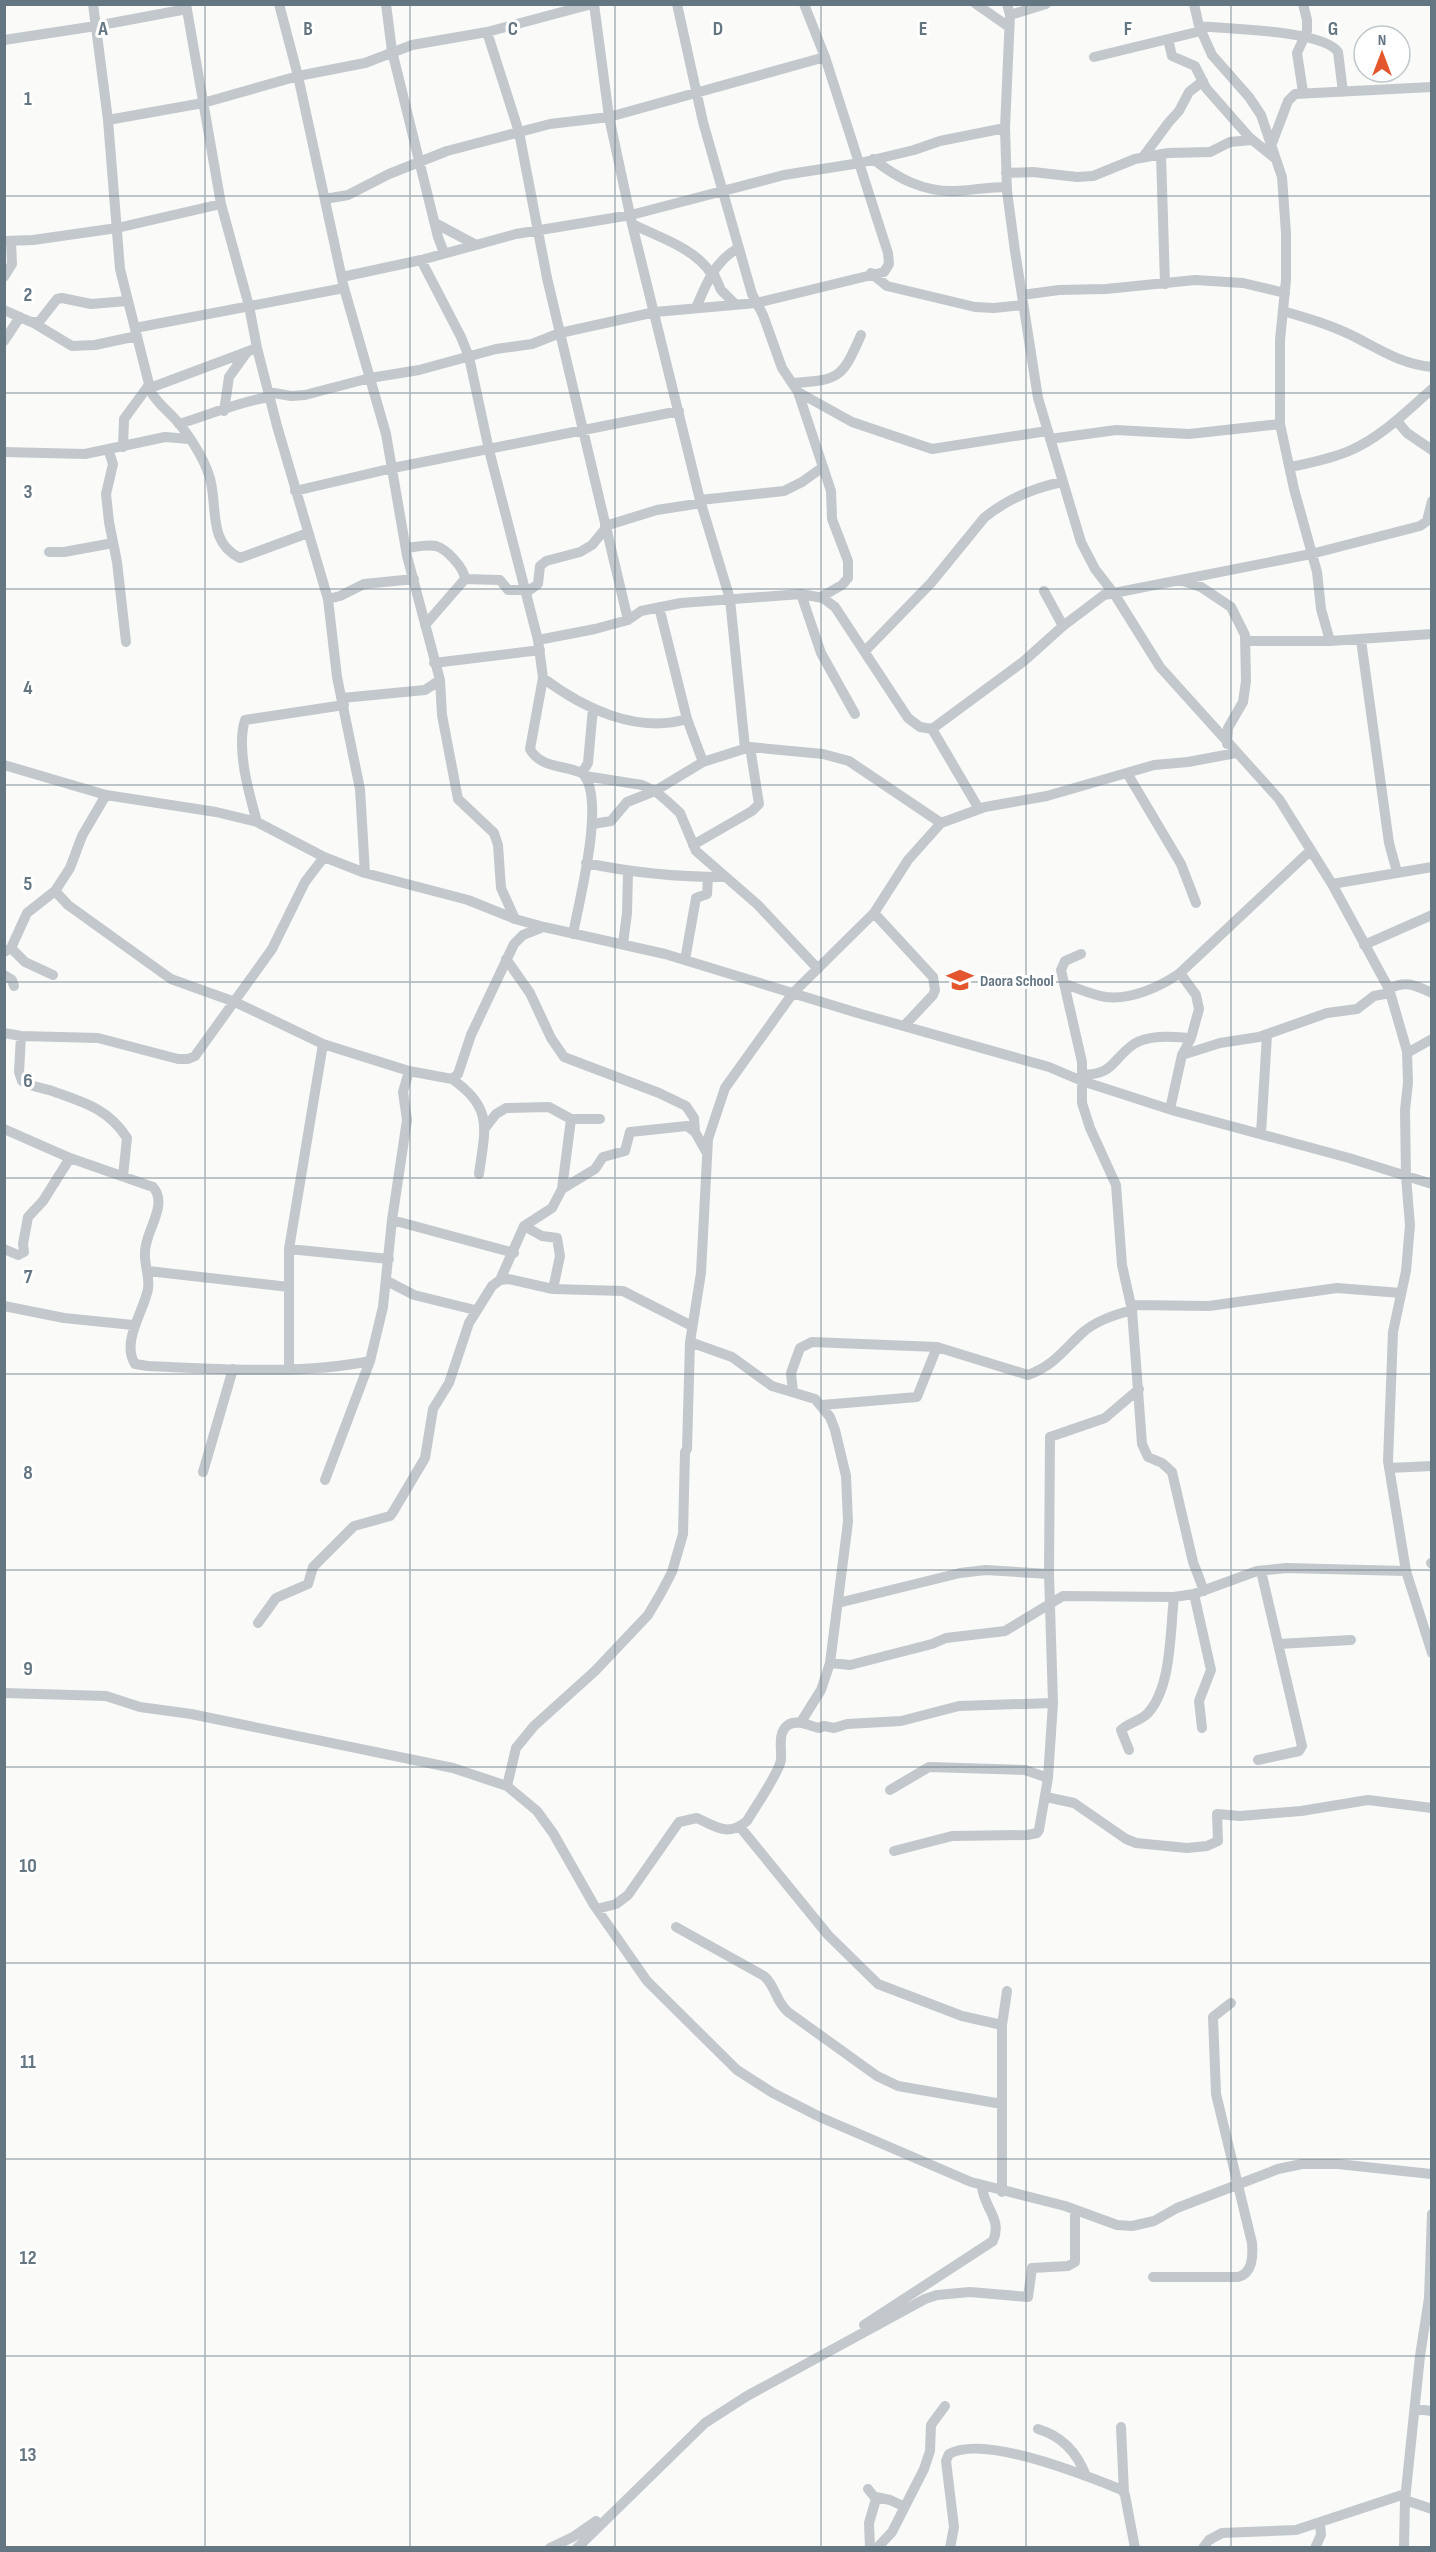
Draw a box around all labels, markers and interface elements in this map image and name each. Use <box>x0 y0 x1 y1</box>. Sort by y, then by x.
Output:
text: A <box>97 17 108 41</box>
text: B <box>303 17 313 41</box>
text: C <box>508 17 518 41</box>
text: D <box>713 17 723 41</box>
text: E <box>919 17 927 41</box>
text: F <box>1124 17 1132 41</box>
text: G <box>1328 17 1338 41</box>
north arrow <box>1352 24 1412 84</box>
text: N <box>1378 31 1386 50</box>
text: 1 <box>24 87 32 111</box>
text: 2 <box>24 283 32 307</box>
text: 3 <box>24 480 33 504</box>
text: 4 <box>23 676 33 700</box>
text: 5 <box>24 872 33 896</box>
school or university icon: Daora School <box>945 965 975 995</box>
place label: Daora School <box>980 972 1054 991</box>
text: 6 <box>23 1069 33 1093</box>
text: 7 <box>24 1265 33 1289</box>
text: 8 <box>23 1461 33 1485</box>
text: 9 <box>23 1657 33 1681</box>
text: 10 <box>19 1854 37 1878</box>
text: 11 <box>20 2050 36 2074</box>
text: 12 <box>20 2246 36 2270</box>
text: 13 <box>20 2443 36 2467</box>

